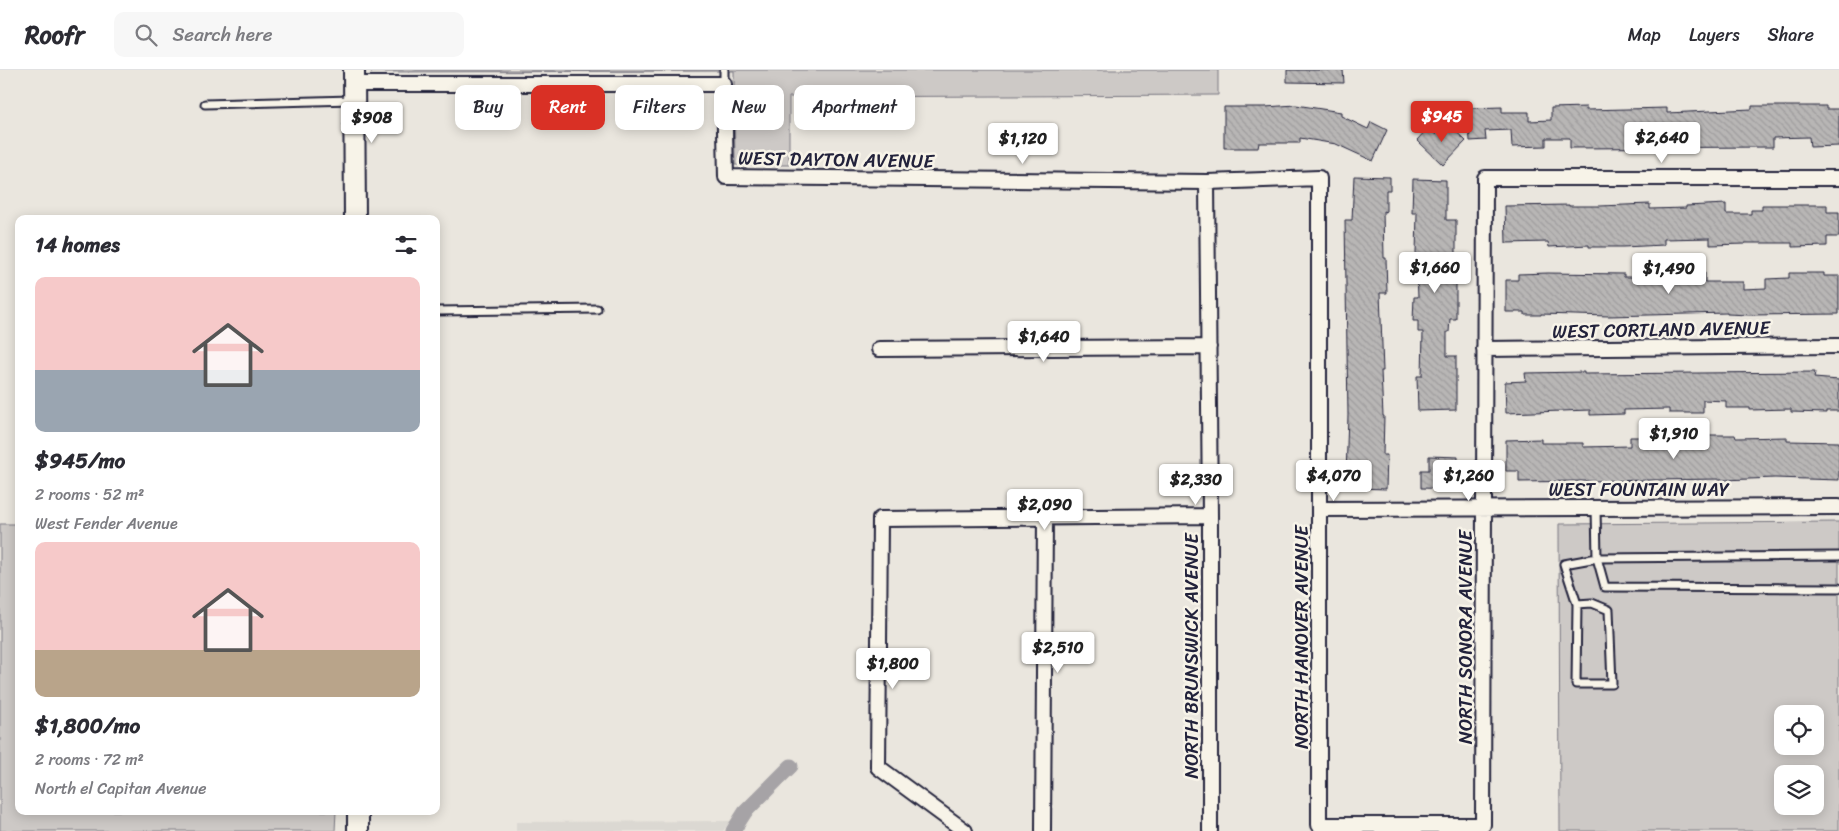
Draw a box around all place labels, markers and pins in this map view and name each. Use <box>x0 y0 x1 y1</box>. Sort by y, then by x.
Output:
pin: $945 <box>1412 100 1472 143</box>
pin: $908 <box>342 102 402 144</box>
pin: $1,120 <box>982 122 1064 165</box>
pin: $2,640 <box>1621 122 1703 164</box>
pin: $1,660 <box>1394 252 1476 294</box>
pin: $1,490 <box>1628 252 1710 295</box>
pin: $1,640 <box>1003 320 1085 363</box>
pin: $1,910 <box>1633 418 1715 460</box>
pin: $4,070 <box>1293 460 1375 502</box>
pin: $1,260 <box>1428 460 1510 502</box>
pin: $2,330 <box>1155 464 1237 506</box>
pin: $2,090 <box>1004 488 1086 531</box>
pin: $2,510 <box>1017 632 1099 674</box>
pin: $1,800 <box>852 648 934 690</box>

